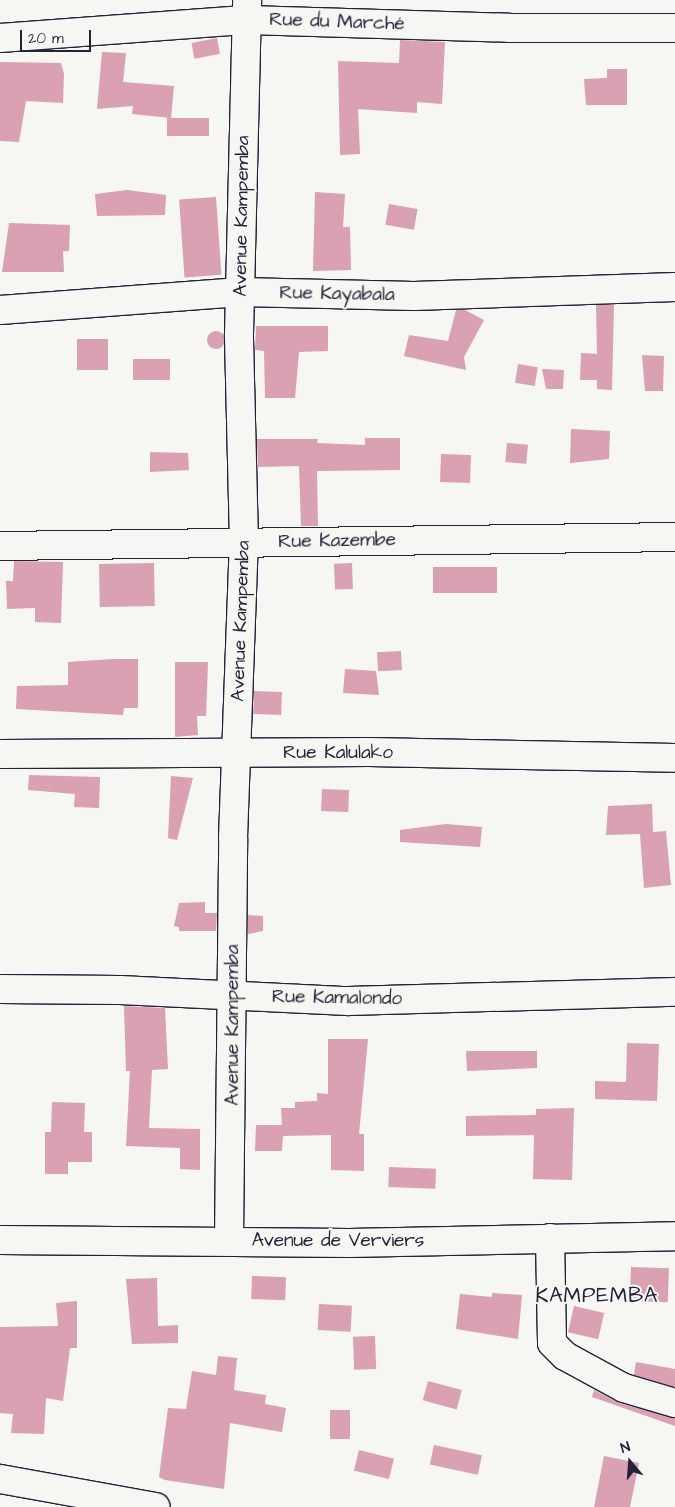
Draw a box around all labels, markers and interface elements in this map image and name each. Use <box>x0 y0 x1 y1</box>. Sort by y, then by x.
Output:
street label: Rue du Marché <box>269 8 405 36</box>
scale bar <box>22 20 94 52</box>
text: 20 m <box>28 28 64 49</box>
street label: Avenue Kampemba <box>229 135 255 297</box>
street label: Rue Kayabala <box>279 282 395 306</box>
street label: Rue Kazembe <box>278 529 396 553</box>
street label: Avenue Kampemba <box>227 540 255 702</box>
street label: Rue Kalulako <box>283 742 393 764</box>
street label: Avenue Kampemba <box>222 944 244 1106</box>
street label: Rue Kamalondo <box>272 985 402 1011</box>
street label: Avenue de Verviers <box>252 1230 424 1252</box>
district label: KAMPEMBA <box>534 1283 660 1309</box>
north arrow <box>605 1437 655 1487</box>
text: N <box>618 1437 633 1459</box>

